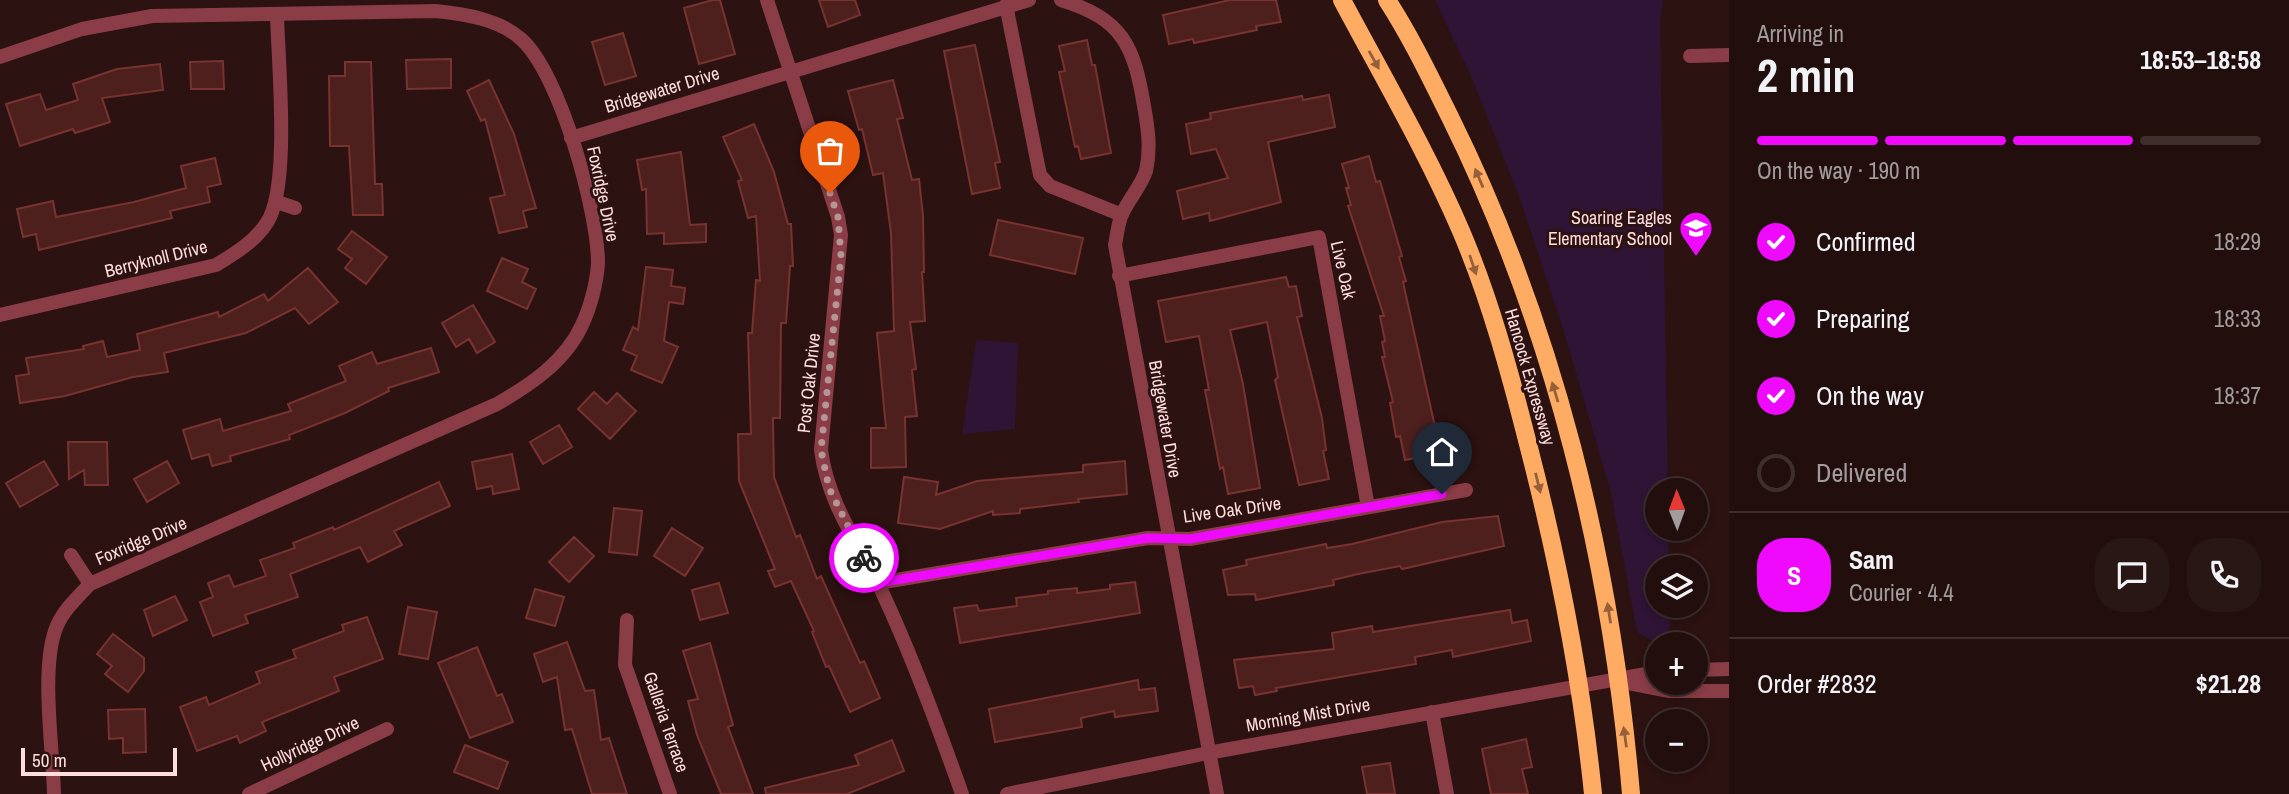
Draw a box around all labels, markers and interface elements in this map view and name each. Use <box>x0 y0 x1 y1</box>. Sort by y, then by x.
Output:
text: Arriving in <box>1757 18 1844 49</box>
text: 18:53–18:58 <box>2140 42 2261 77</box>
text: 2 min <box>1757 44 1856 106</box>
one-way arrow <box>1369 50 1380 70</box>
street label: Bridgewater Drive <box>601 60 722 119</box>
pin <box>800 121 860 193</box>
icon: bag <box>811 132 849 170</box>
street label: Foxridge Drive <box>581 144 626 244</box>
text: On the way · 190 m <box>1757 155 1921 186</box>
one-way arrow <box>1474 167 1485 188</box>
place label: Soaring Eagles Elementary School <box>1548 205 1672 251</box>
school or university icon: Soaring Eagles Elementary School <box>1677 209 1715 258</box>
icon: check <box>1757 223 1795 261</box>
text: Confirmed <box>1816 224 1916 259</box>
text: 18:29 <box>2214 226 2261 257</box>
street label: Berryknoll Drive <box>102 234 210 283</box>
street label: Live Oak <box>1325 238 1362 302</box>
one-way arrow <box>1468 254 1479 275</box>
icon: check <box>1757 300 1795 338</box>
text: Preparing <box>1816 301 1910 336</box>
text: 18:33 <box>2214 303 2261 334</box>
street label: Hancock Expressway <box>1499 306 1562 449</box>
street label: Post Oak Drive <box>791 332 826 434</box>
street label: Bridgewater Drive <box>1143 358 1188 480</box>
icon: check <box>1757 377 1795 415</box>
text: On the way <box>1816 378 1924 413</box>
text: 18:37 <box>2214 380 2261 411</box>
one-way arrow <box>1550 381 1560 402</box>
pin <box>1412 422 1472 494</box>
icon: home <box>1423 433 1461 471</box>
text: Delivered <box>1816 455 1907 490</box>
one-way arrow <box>1533 472 1544 494</box>
north arrow <box>1645 478 1708 541</box>
map controls <box>1645 478 1708 772</box>
street label: Live Oak Drive <box>1181 490 1282 529</box>
street label: Foxridge Drive <box>91 510 190 571</box>
courier <box>829 523 899 593</box>
button: chat <box>2095 538 2169 612</box>
button: phone <box>2187 538 2261 612</box>
icon: bike <box>845 539 883 577</box>
text: Sam <box>1849 542 1894 577</box>
button: layers <box>1645 555 1708 618</box>
text: S <box>1787 558 1801 593</box>
text: Courier · 4.4 <box>1849 577 1954 608</box>
one-way arrow <box>1603 602 1614 624</box>
button: + <box>1645 632 1708 695</box>
text: Order #2832 <box>1757 666 1877 701</box>
text: $21.28 <box>2196 666 2261 701</box>
street label: Galleria Terrace <box>638 668 695 775</box>
street label: Morning Mist Drive <box>1244 691 1372 738</box>
button: − <box>1645 709 1708 772</box>
street label: Hollyridge Drive <box>257 710 363 777</box>
one-way arrow <box>1619 726 1630 748</box>
scale bar <box>21 745 177 777</box>
text: 50 m <box>32 747 67 773</box>

